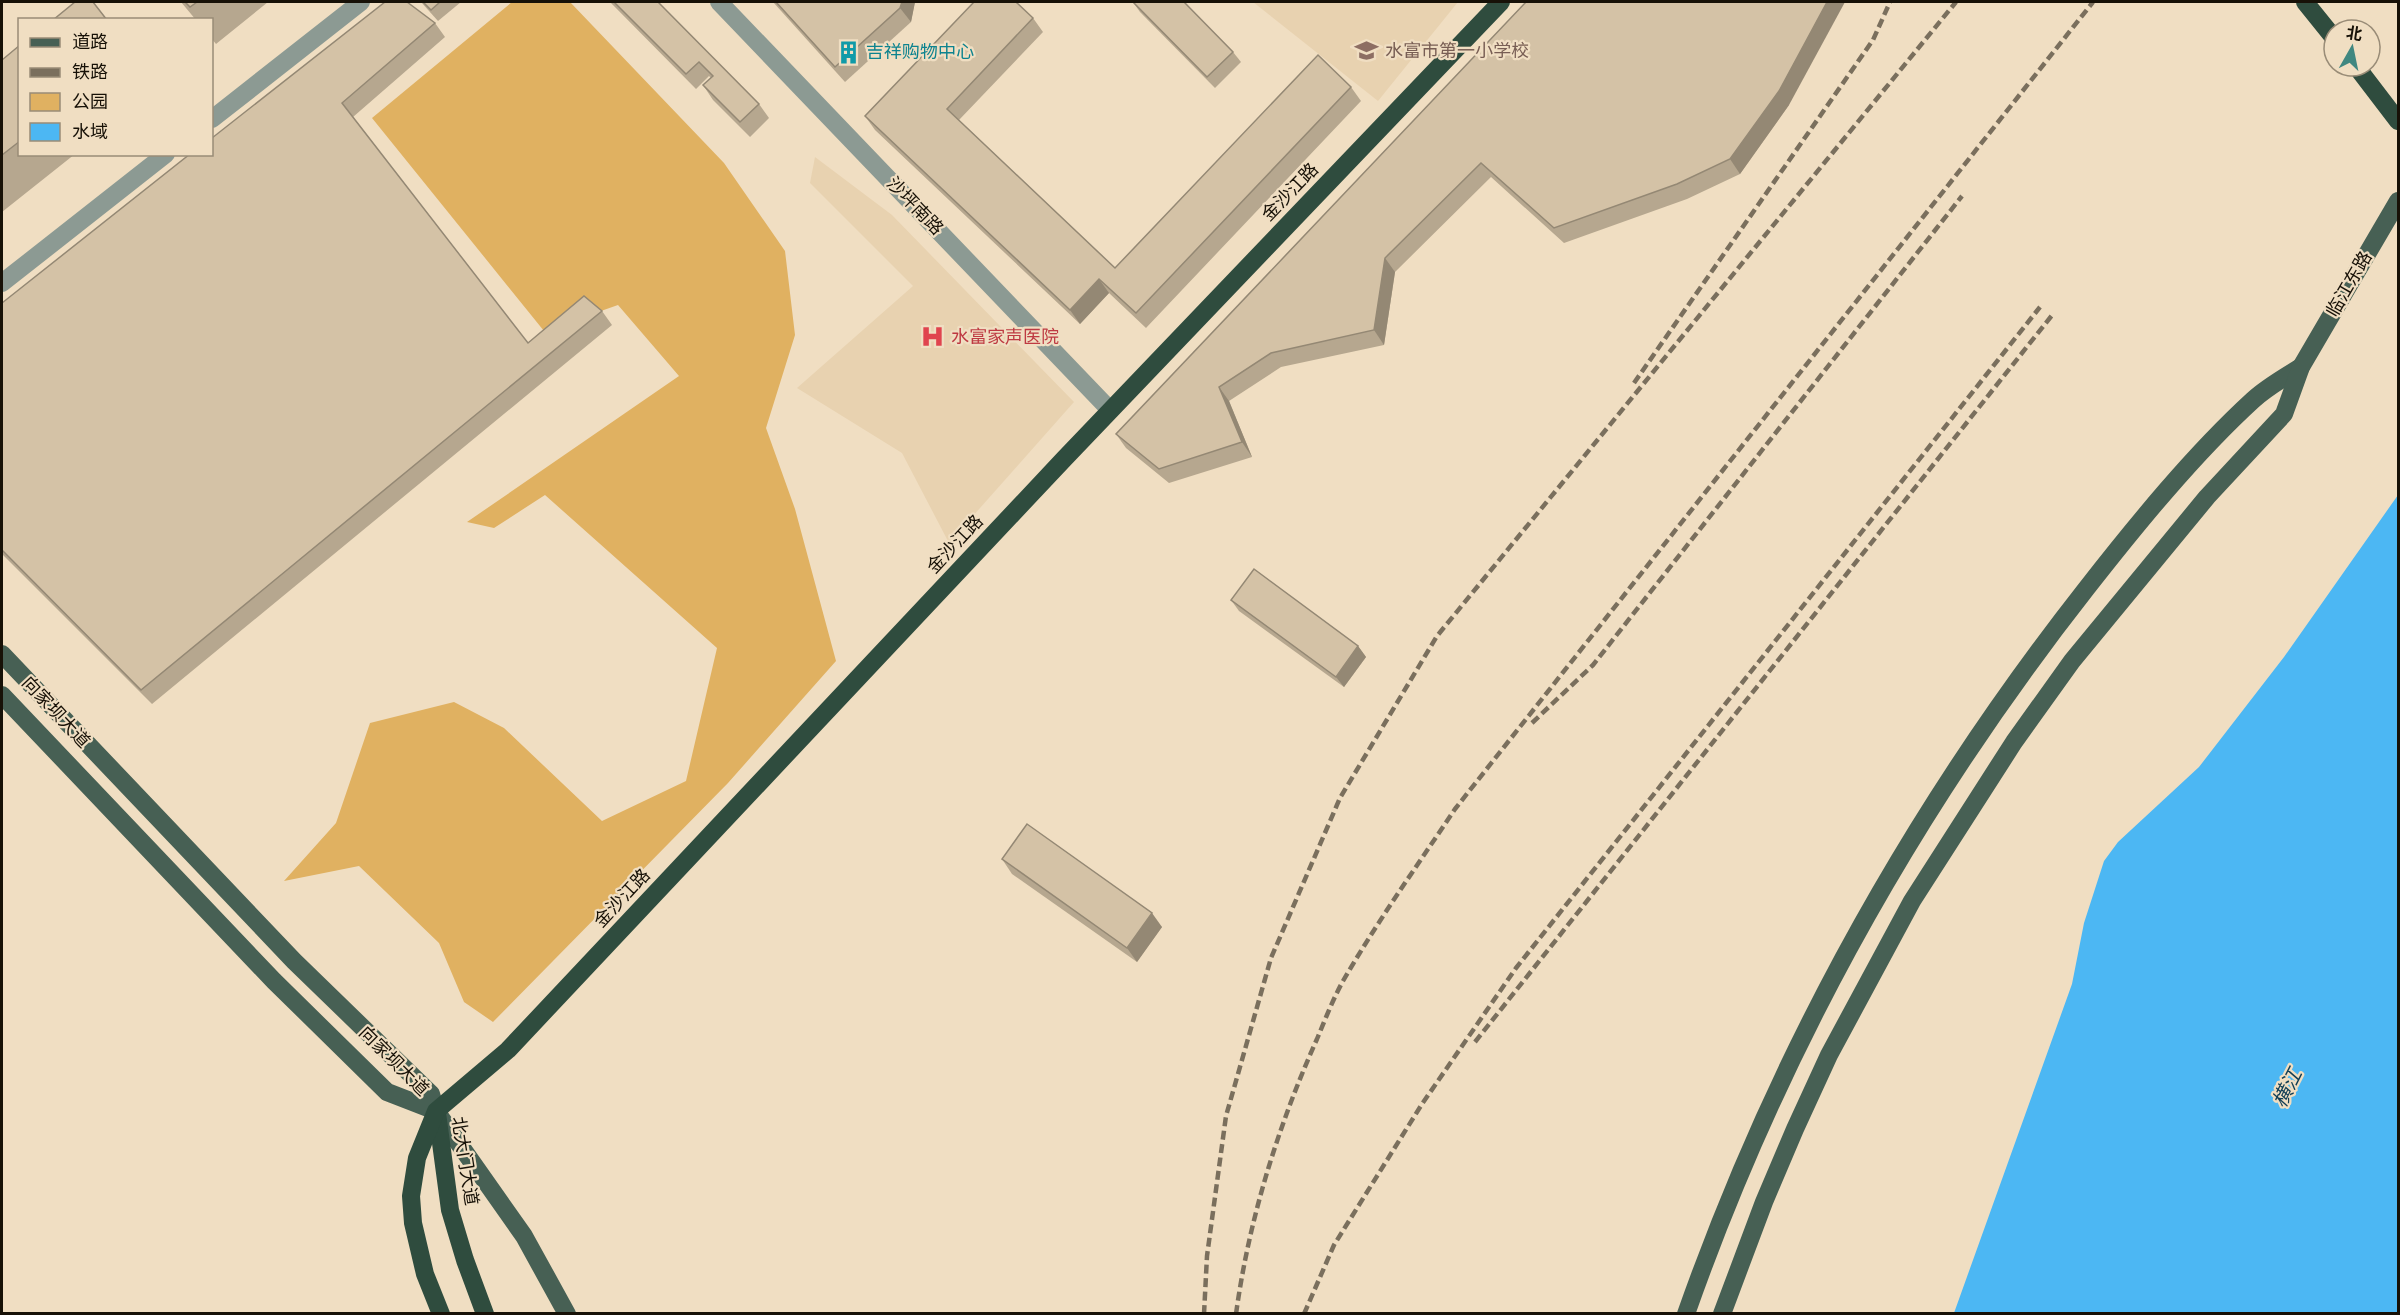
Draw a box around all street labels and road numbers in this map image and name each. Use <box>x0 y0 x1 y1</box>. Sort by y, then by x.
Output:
street label: 金沙江路 <box>1258 159 1322 225</box>
street label: 沙坪南路 <box>883 173 947 239</box>
street label: 临江东路 <box>2322 248 2376 320</box>
street label: 金沙江路 <box>923 511 987 577</box>
street label: 向家坝大道 <box>18 672 94 752</box>
street label: 金沙江路 <box>590 865 654 931</box>
street label: 向家坝大道 <box>355 1022 433 1100</box>
street label: 北大门大道 <box>448 1115 482 1207</box>

